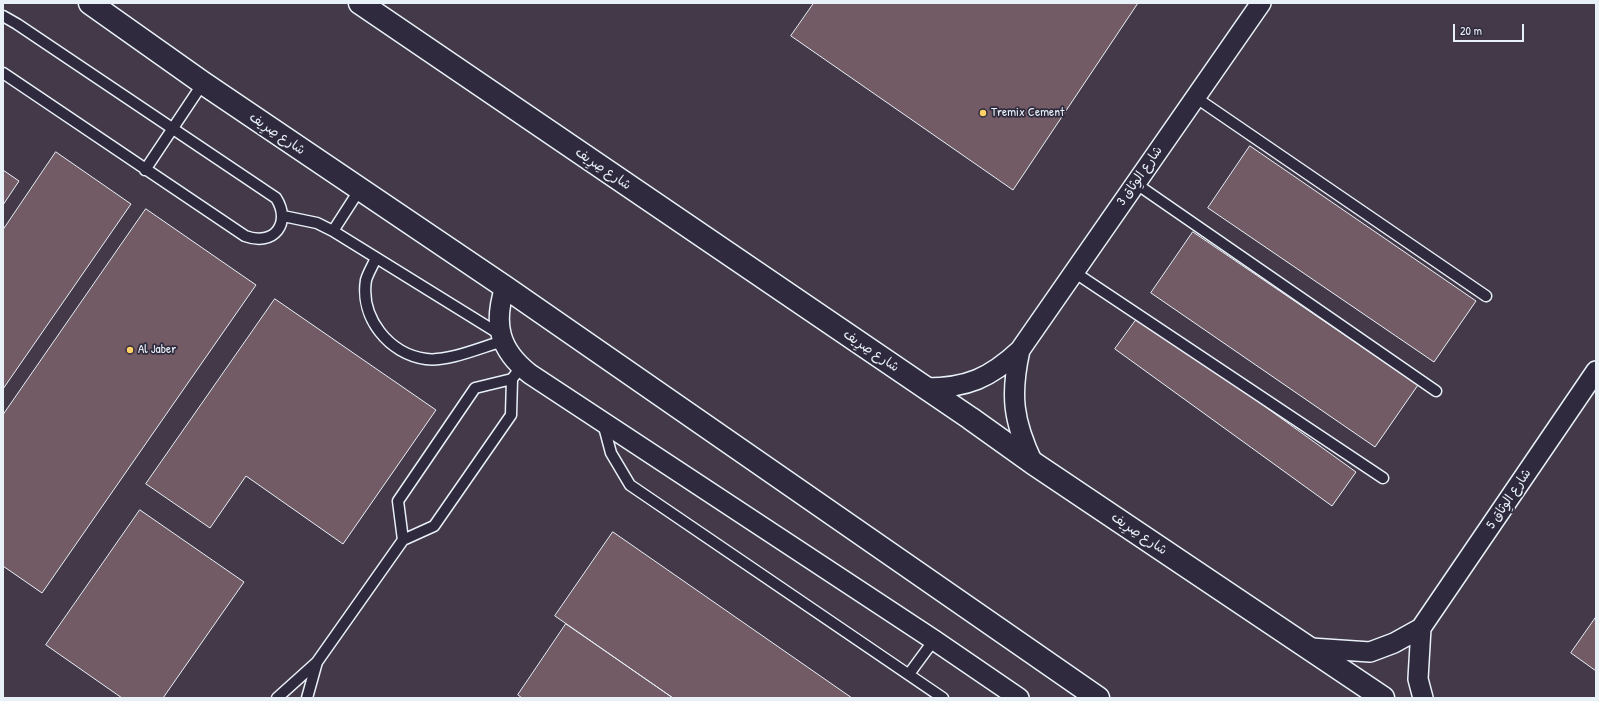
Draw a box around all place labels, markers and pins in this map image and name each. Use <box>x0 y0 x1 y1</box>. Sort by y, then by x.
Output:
place label: Tremix Cement <box>991 105 1064 121</box>
marker: Tremix Cement <box>978 108 988 118</box>
place label: Al Jaber <box>138 342 176 358</box>
marker: Al Jaber <box>125 345 135 355</box>

